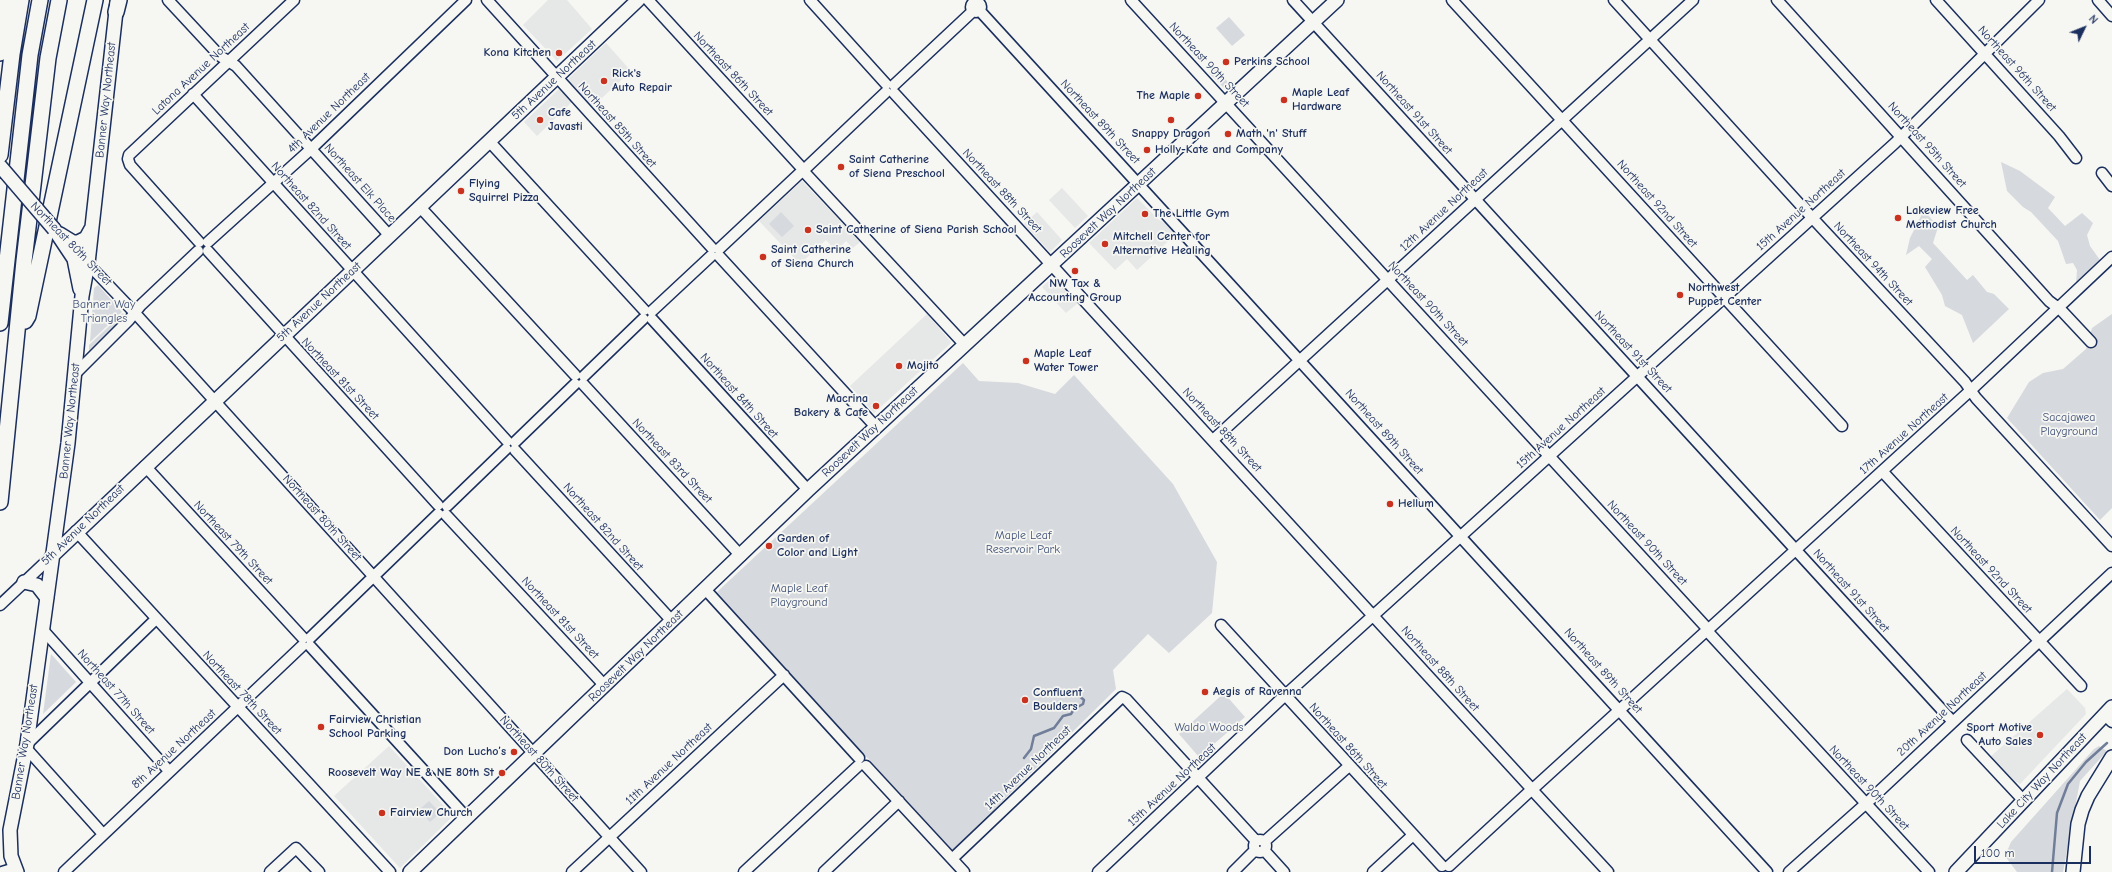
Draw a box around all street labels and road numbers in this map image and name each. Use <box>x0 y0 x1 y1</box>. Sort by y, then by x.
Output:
street label: Northeast 90th Street <box>1166 19 1252 111</box>
street label: Latona Avenue Northeast <box>149 20 253 118</box>
street label: Northeast 96th Street <box>1975 23 2059 115</box>
street label: Northeast 86th Street <box>690 29 776 119</box>
street label: 5th Avenue Northeast <box>509 37 599 123</box>
street label: Banner Way Northeast <box>93 41 119 159</box>
street label: Northeast 91st Street <box>1373 68 1455 158</box>
street label: 4th Avenue Northeast <box>285 70 373 156</box>
street label: Northeast 89th Street <box>1057 77 1143 167</box>
street label: Northeast 85th Street <box>575 79 659 171</box>
street label: Northeast 95th Street <box>1885 99 1969 191</box>
street label: Northeast Elk Place <box>321 141 399 225</box>
street label: Northeast 88th Street <box>959 146 1045 236</box>
street label: Northeast 92nd Street <box>1614 157 1700 251</box>
street label: Northeast 82nd Street <box>268 159 354 253</box>
street label: Roosevelt Way Northeast <box>1057 165 1159 261</box>
street label: 12th Avenue Northeast <box>1397 166 1491 254</box>
street label: 15th Avenue Northeast <box>1753 166 1849 254</box>
street label: Northeast 80th Street <box>27 199 115 289</box>
street label: Northeast 94th Street <box>1830 219 1916 309</box>
street label: Northeast 90th Street <box>1385 258 1471 350</box>
street label: 5th Avenue Northeast <box>274 259 364 345</box>
street label: Northeast 91st Street <box>1591 308 1675 396</box>
street label: Northeast 81st Street <box>298 335 382 423</box>
street label: Northeast 84th Street <box>697 351 781 441</box>
street label: Banner Way Northeast <box>57 362 83 480</box>
street label: Roosevelt Way Northeast <box>819 384 921 480</box>
street label: 15th Avenue Northeast <box>1513 384 1609 472</box>
street label: Northeast 88th Street <box>1179 385 1265 475</box>
street label: Northeast 89th Street <box>1342 386 1426 478</box>
street label: 17th Avenue Northeast <box>1857 390 1951 478</box>
street label: Northeast 83rd Street <box>629 416 715 506</box>
street label: Northeast 80th Street <box>280 472 364 564</box>
street label: Northeast 82nd Street <box>560 480 646 574</box>
street label: 5th Avenue Northeast <box>38 481 128 569</box>
street label: Northeast 90th Street <box>1604 497 1690 589</box>
street label: Northeast 79th Street <box>190 498 276 588</box>
street label: Northeast 92nd Street <box>1947 524 2035 616</box>
street label: Northeast 91st Street <box>1810 546 1892 636</box>
street label: Northeast 81st Street <box>518 574 602 662</box>
street label: Roosevelt Way Northeast <box>586 607 686 705</box>
street label: Northeast 88th Street <box>1398 623 1482 715</box>
street label: Northeast 89th Street <box>1561 625 1645 717</box>
street label: Northeast 77th Street <box>74 647 158 737</box>
street label: Northeast 78th Street <box>199 648 285 738</box>
street label: 20th Avenue Northeast <box>1894 669 1990 759</box>
street label: Banner Way Northeast <box>9 683 41 801</box>
street label: Northeast 86th Street <box>1306 700 1390 792</box>
street label: 8th Avenue Northeast <box>129 706 219 792</box>
street label: Northeast 80th Street <box>497 713 581 805</box>
street label: 11th Avenue Northeast <box>623 720 715 808</box>
street label: 14th Avenue Northeast <box>982 723 1074 813</box>
street label: Lake City Way Northeast <box>1994 730 2090 832</box>
street label: 15th Avenue Northeast <box>1125 740 1219 830</box>
street label: Northeast 90th Street <box>1826 742 1912 834</box>

